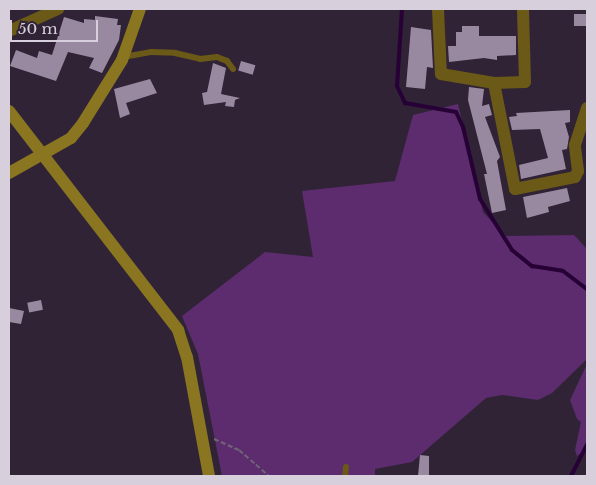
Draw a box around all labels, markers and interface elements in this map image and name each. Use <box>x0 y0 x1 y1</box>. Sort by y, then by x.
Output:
scale bar <box>12 10 100 42</box>
text: 50 m <box>18 19 58 38</box>

